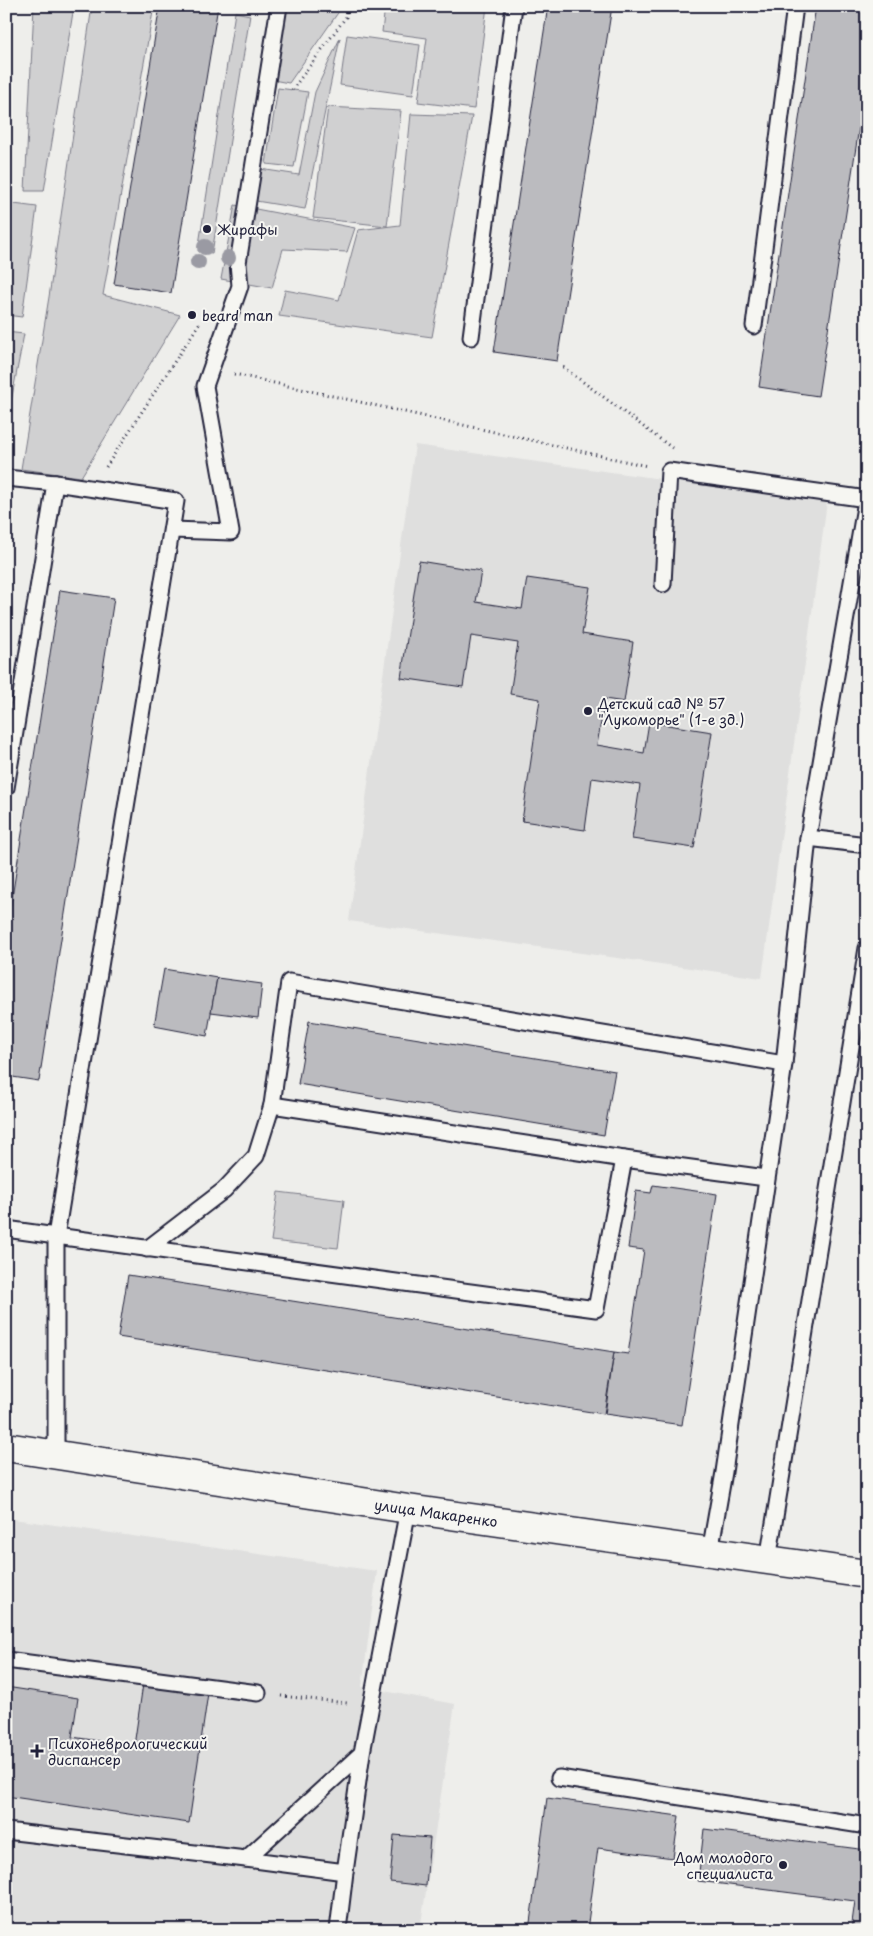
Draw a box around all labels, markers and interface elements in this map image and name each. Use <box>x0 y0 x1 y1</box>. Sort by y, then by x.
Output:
place label: Жирафы <box>217 219 278 240</box>
marker: Жирафы <box>201 223 213 235</box>
place label: beard man <box>202 305 273 326</box>
marker: beard man <box>186 309 198 321</box>
place label: Детский сад № 57 "Лукоморье" (1-е зд.) <box>597 693 744 730</box>
marker: Детский сад № 57 "Лукоморье" (1-е зд.) <box>582 705 594 717</box>
street label: улица Макаренко <box>373 1494 499 1532</box>
place label: Психоневрологический диспансер <box>48 1733 207 1770</box>
marker: Психоневрологический диспансер <box>30 1744 44 1758</box>
place label: Дом молодого специалиста <box>673 1847 773 1884</box>
marker: Дом молодого специалиста <box>777 1859 789 1871</box>

